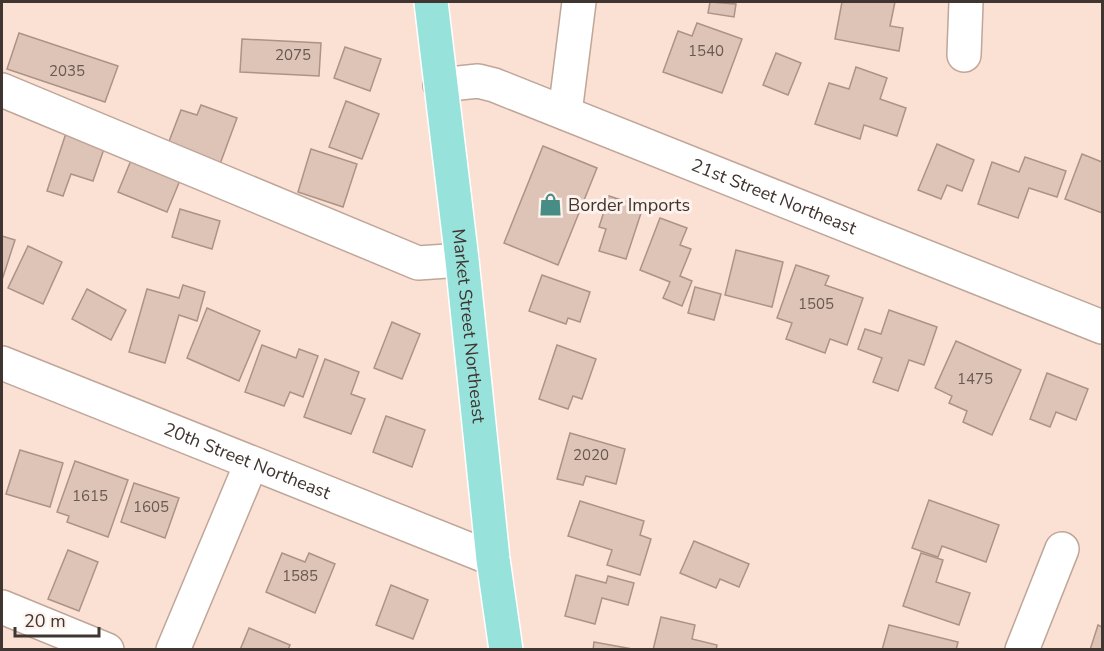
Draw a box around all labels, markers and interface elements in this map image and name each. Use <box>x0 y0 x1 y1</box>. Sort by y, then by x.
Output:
house number: 1540 <box>688 41 724 61</box>
house number: 2075 <box>275 45 311 65</box>
house number: 2035 <box>49 61 85 81</box>
street label: 21st Street Northeast <box>688 153 861 240</box>
shop icon: Border Imports <box>537 192 563 218</box>
place label: Border Imports <box>568 193 690 217</box>
street label: Market Street Northeast <box>446 227 491 425</box>
house number: 1505 <box>798 294 834 314</box>
house number: 1475 <box>957 369 993 389</box>
street label: 20th Street Northeast <box>160 417 335 505</box>
house number: 2020 <box>573 445 609 465</box>
house number: 1615 <box>72 486 108 506</box>
house number: 1605 <box>133 497 169 517</box>
house number: 1585 <box>282 566 318 586</box>
scale bar <box>15 600 99 638</box>
text: 20 m <box>24 609 66 633</box>

